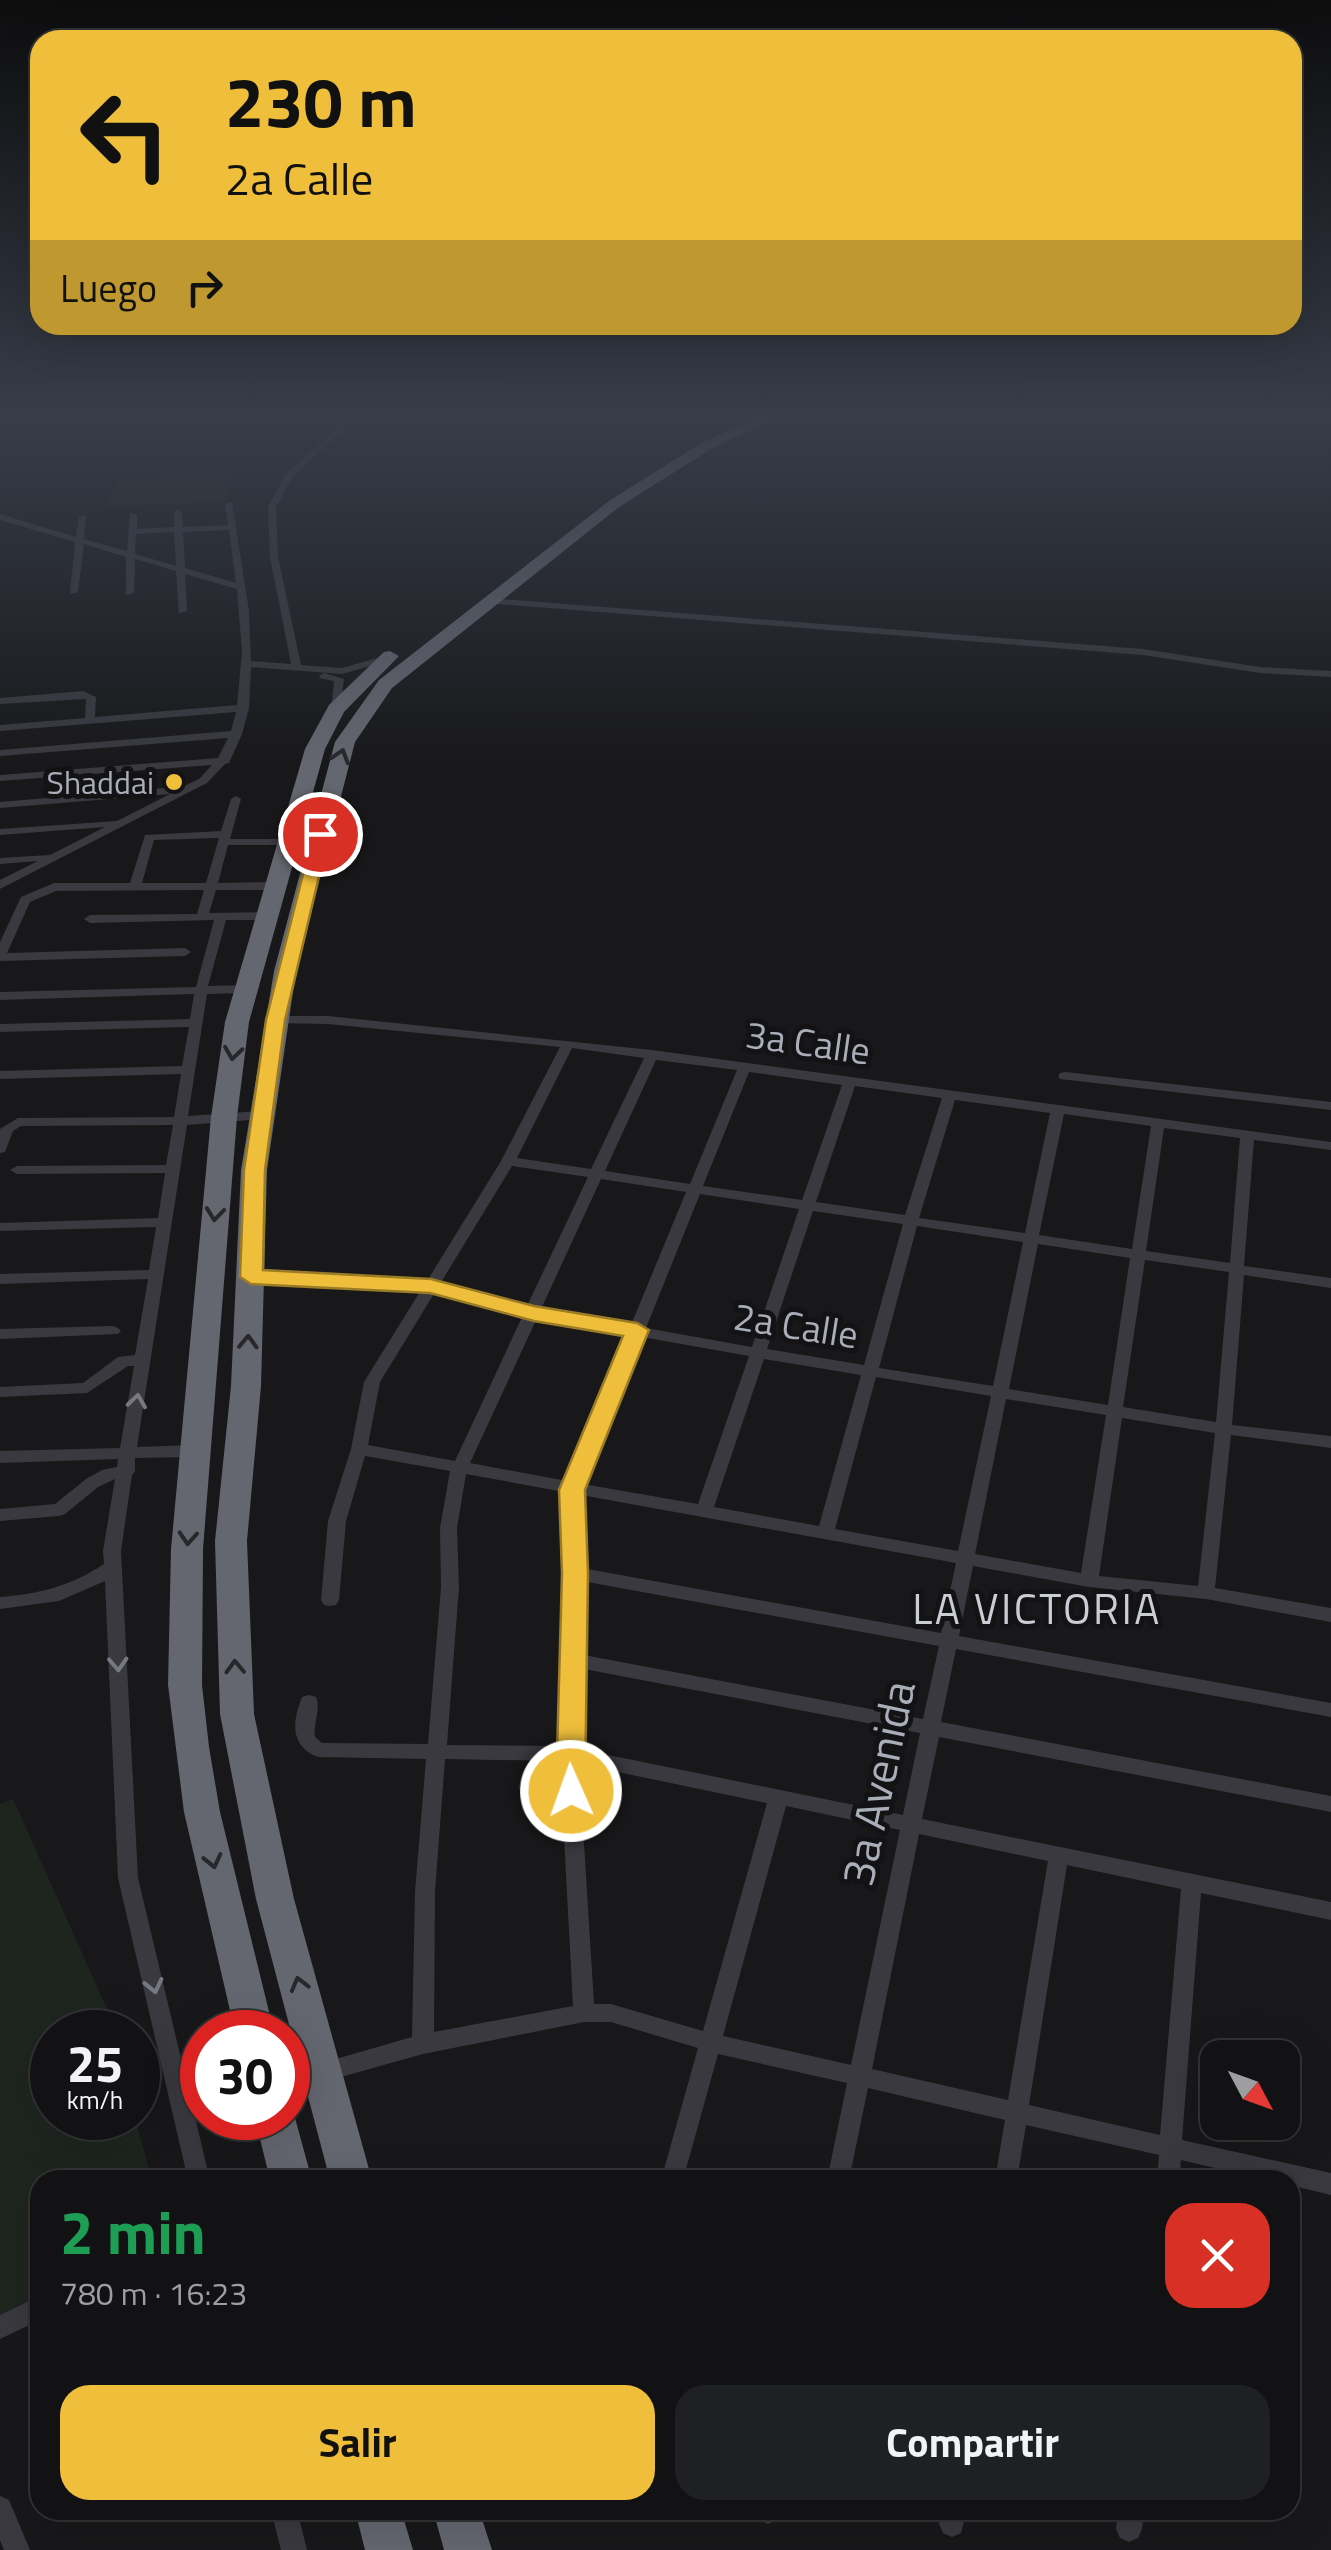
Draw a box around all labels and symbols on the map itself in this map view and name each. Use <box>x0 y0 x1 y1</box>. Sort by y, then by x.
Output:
one-way arrow <box>329 748 350 765</box>
place label: Shaddai <box>47 758 154 806</box>
marker: Shaddai <box>163 771 185 793</box>
pin <box>278 792 363 877</box>
street label: 3a Calle <box>742 1005 874 1079</box>
one-way arrow <box>223 1044 244 1061</box>
one-way arrow <box>205 1207 227 1223</box>
street label: 2a Calle <box>730 1287 862 1363</box>
one-way arrow <box>238 1334 259 1350</box>
one-way arrow <box>126 1393 147 1409</box>
one-way arrow <box>178 1531 199 1547</box>
district label: LA VICTORIA <box>912 1576 1162 1640</box>
one-way arrow <box>107 1657 128 1673</box>
one-way arrow <box>225 1658 246 1674</box>
street label: 3a Avenida <box>822 1674 932 1892</box>
position arrow <box>519 1739 623 1843</box>
one-way arrow <box>201 1852 222 1869</box>
one-way arrow <box>289 1976 310 1994</box>
one-way arrow <box>142 1977 163 1994</box>
speed limit sign: 30 <box>180 2010 310 2140</box>
north arrow <box>1200 2040 1300 2140</box>

